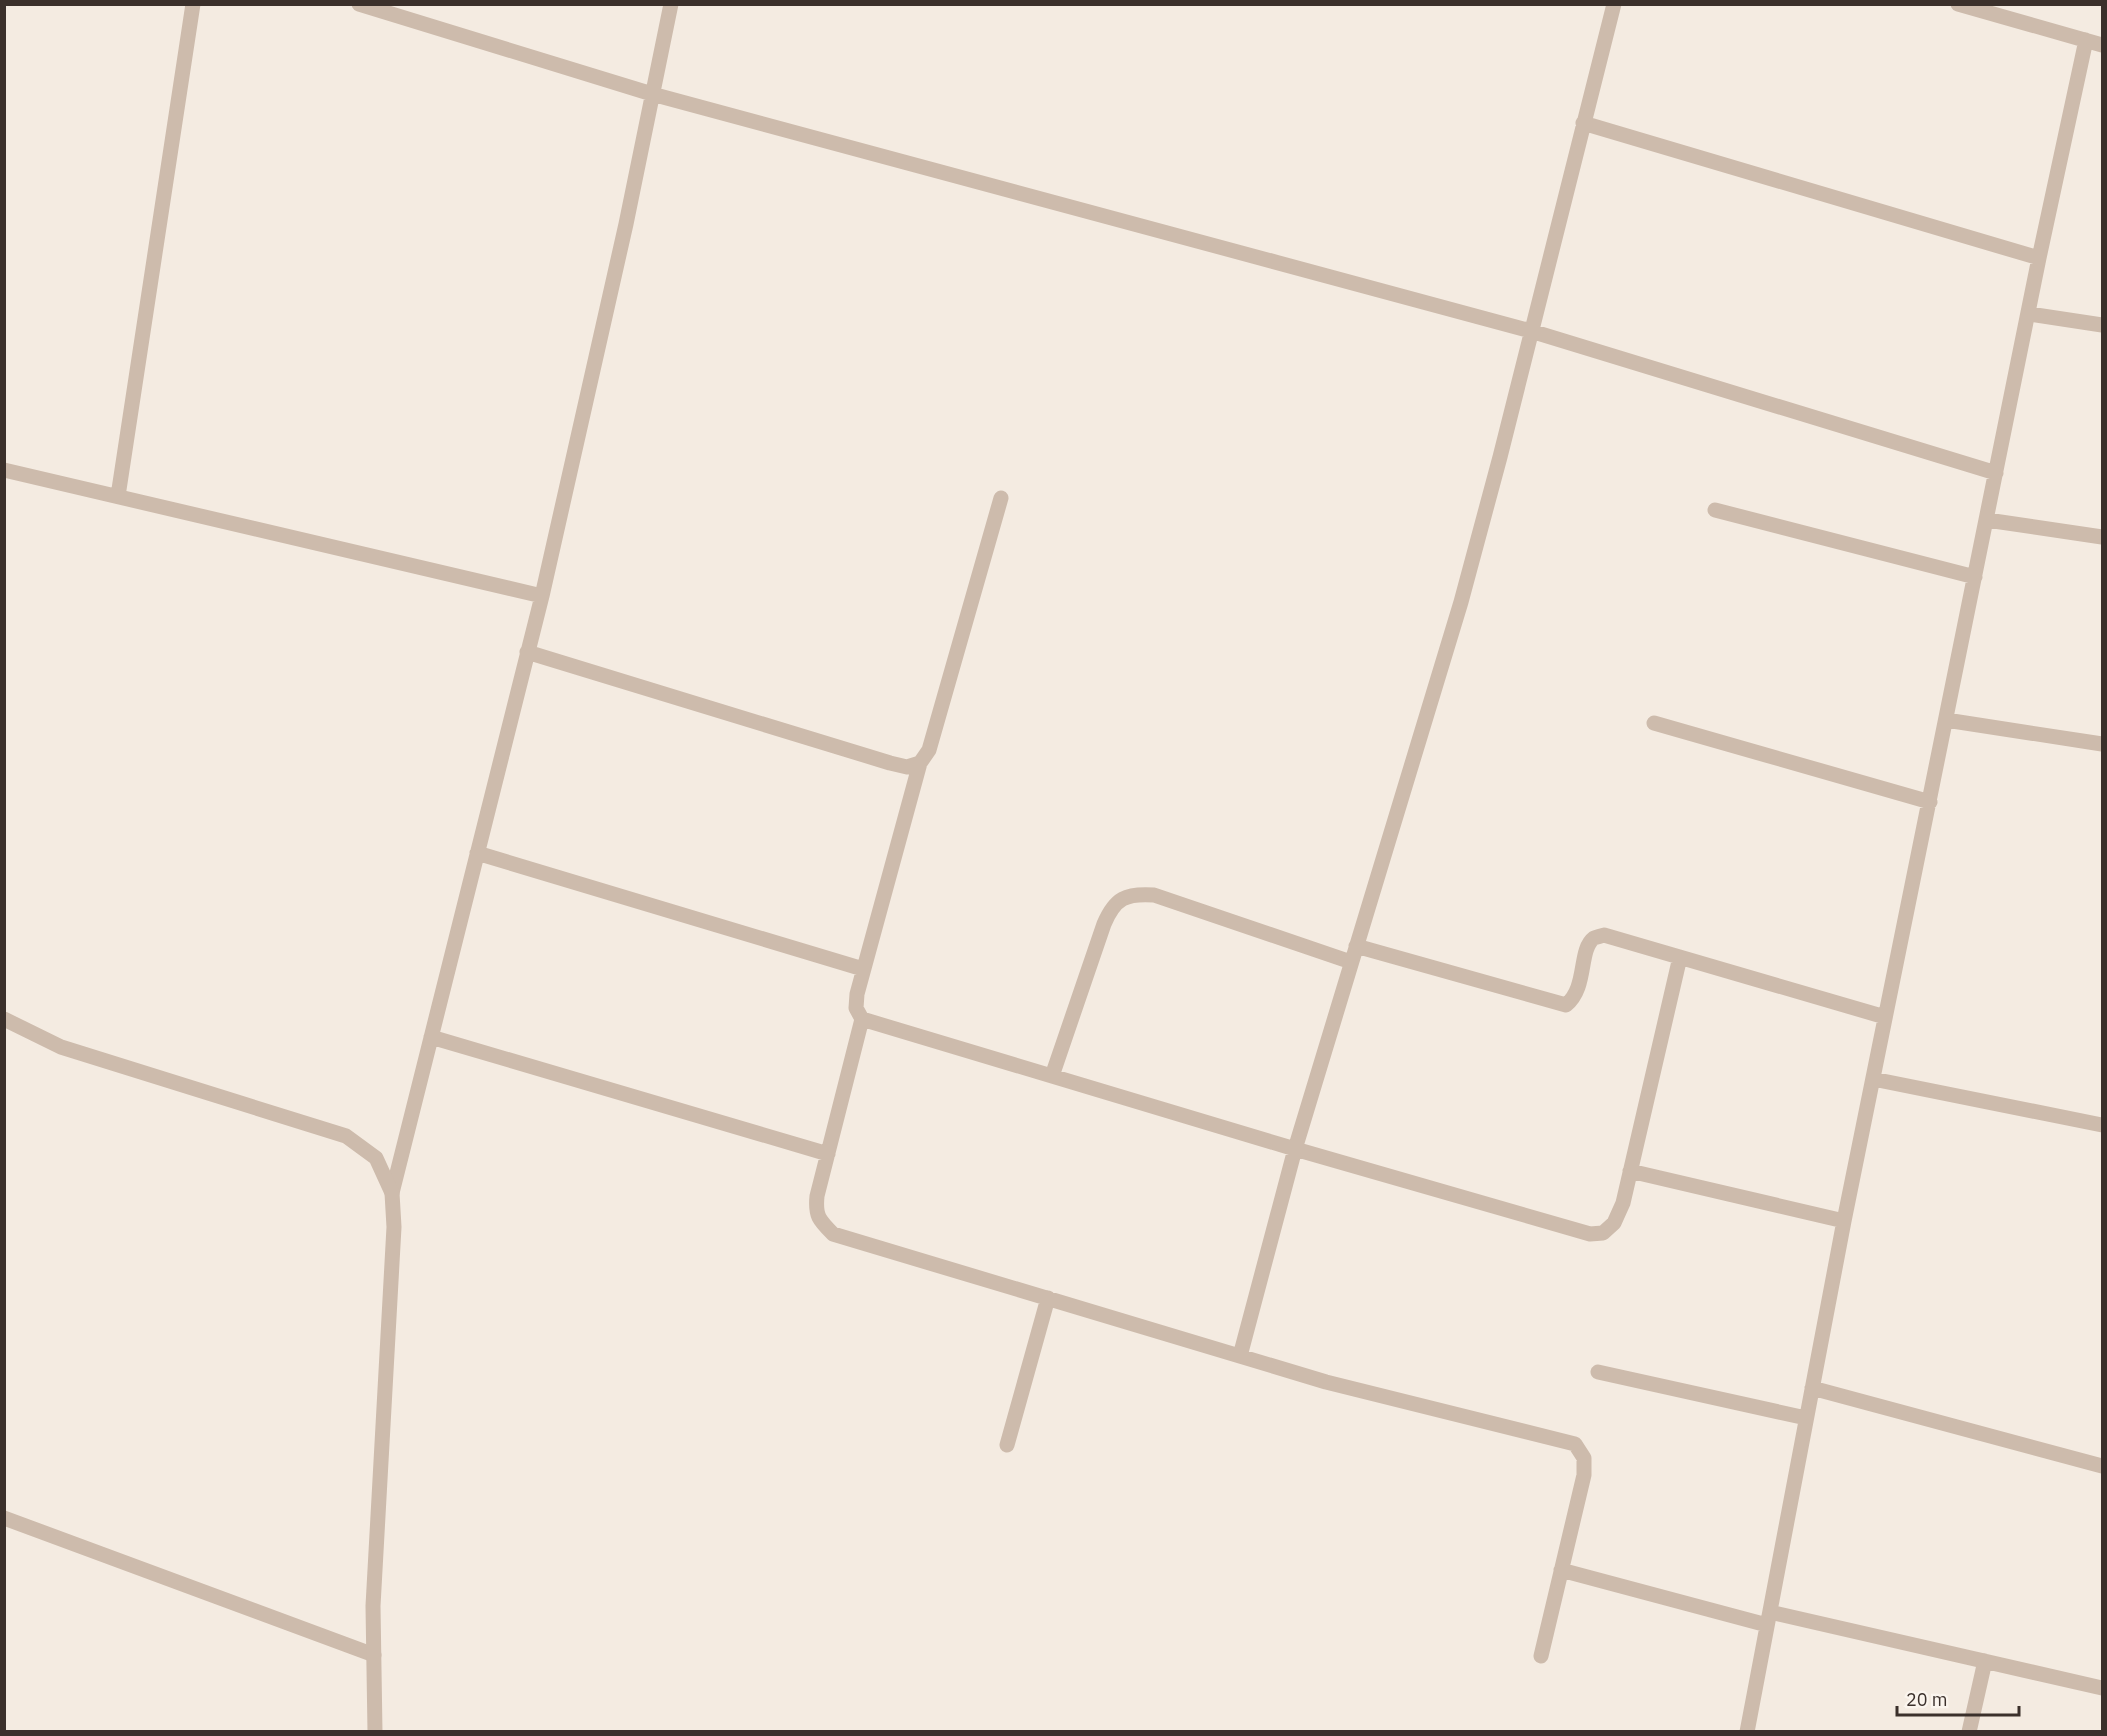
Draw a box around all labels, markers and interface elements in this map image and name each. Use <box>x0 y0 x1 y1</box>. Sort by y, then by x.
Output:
scale bar <box>1897 1679 2018 1717</box>
text: 20 m <box>1906 1688 1948 1711</box>

